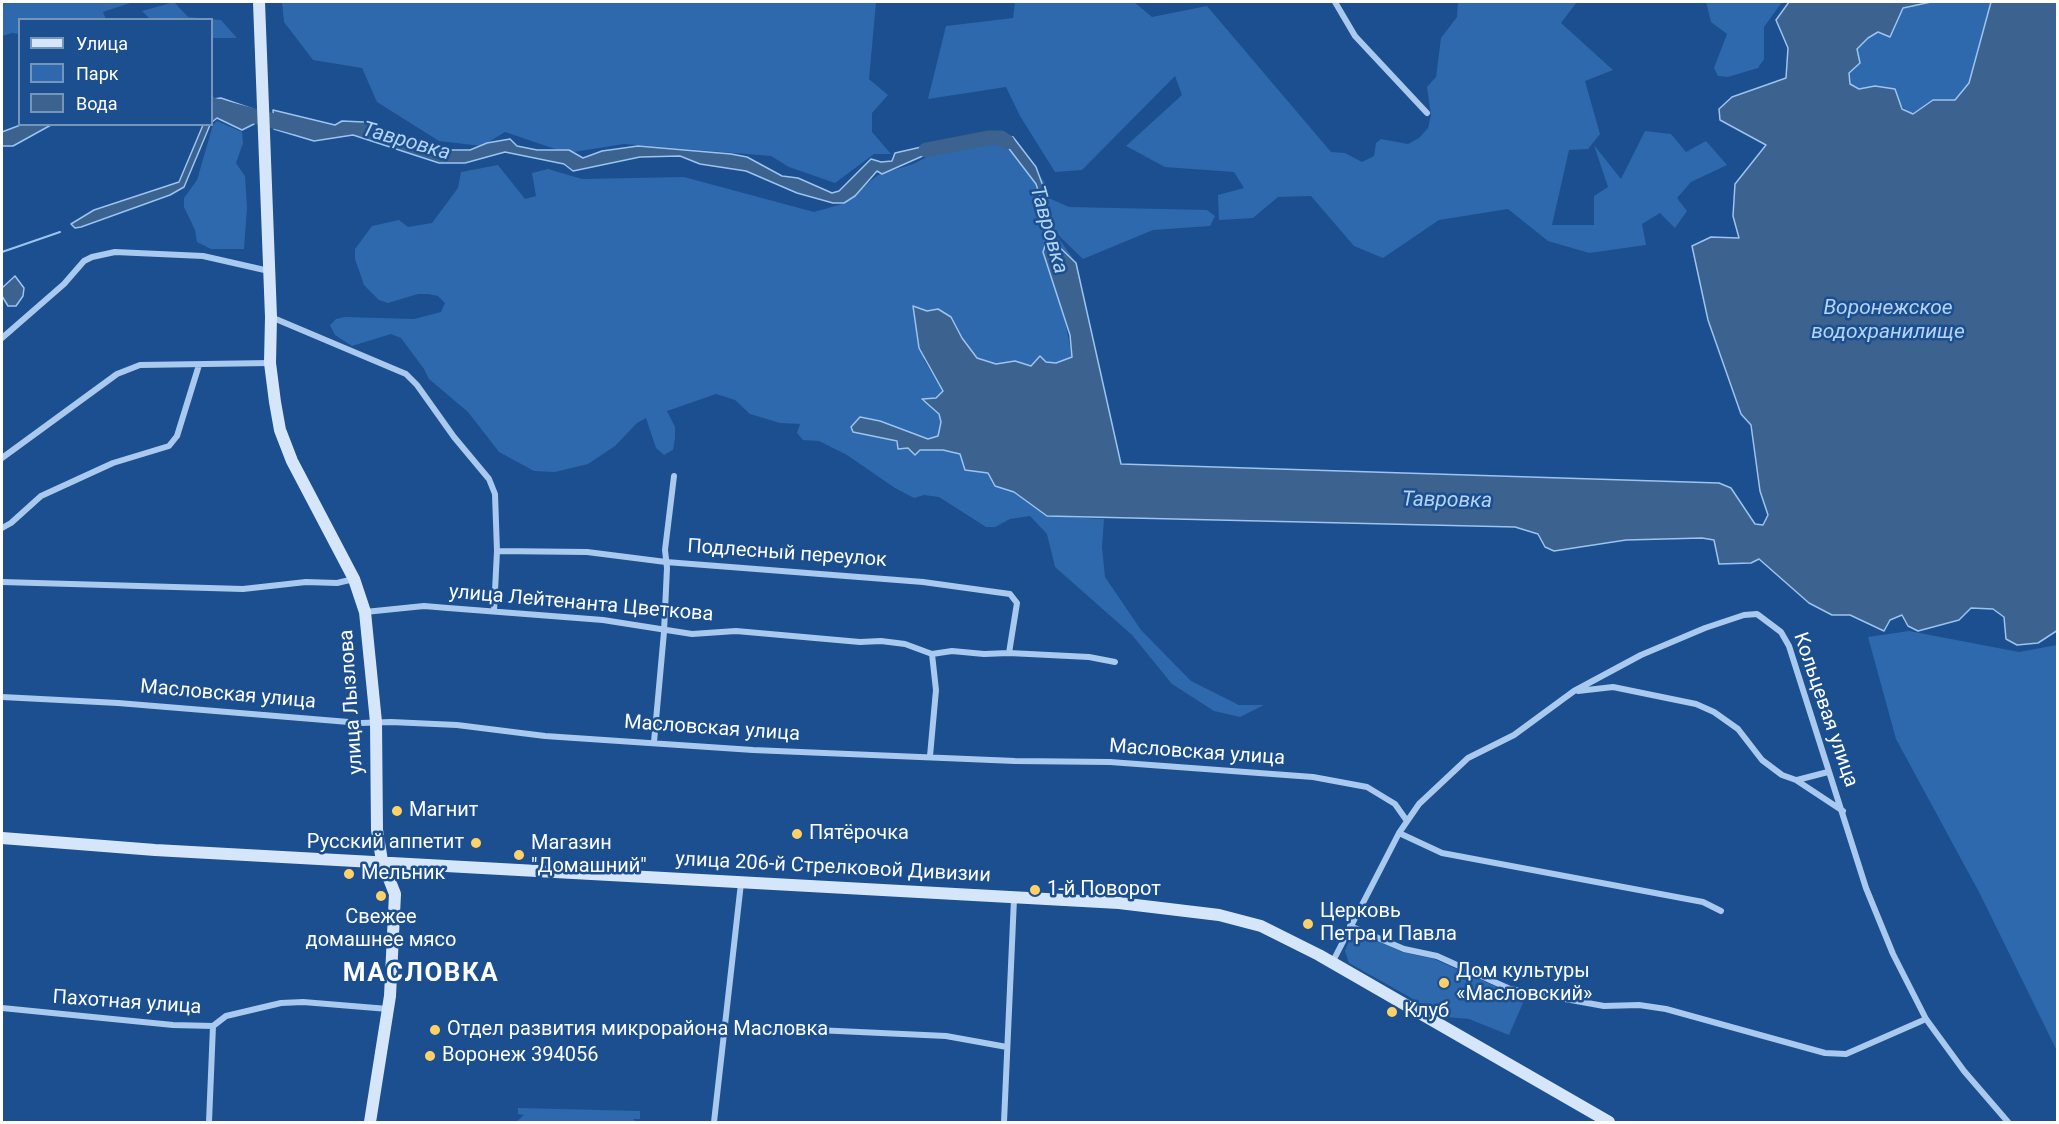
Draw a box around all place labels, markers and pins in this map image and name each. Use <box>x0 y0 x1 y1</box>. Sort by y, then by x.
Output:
place label: Магнит <box>409 799 478 823</box>
marker: Магнит <box>390 804 404 818</box>
place label: Пятёрочка <box>809 822 909 846</box>
marker: Пятёрочка <box>790 827 804 841</box>
place label: Русский аппетит <box>307 831 464 855</box>
place label: Магазин "Домашний" <box>531 832 647 879</box>
marker: Русский аппетит <box>469 836 483 850</box>
marker: Магазин "Домашний" <box>512 848 526 862</box>
place label: Мельник <box>361 862 445 886</box>
marker: Мельник <box>342 867 356 881</box>
place label: 1-й Поворот <box>1047 878 1161 902</box>
marker: 1-й Поворот <box>1028 883 1042 897</box>
marker: Свежее домашнее мясо <box>374 889 388 903</box>
place label: Церковь Петра и Павла <box>1320 900 1457 947</box>
place label: Свежее домашнее мясо <box>306 906 456 953</box>
marker: Церковь Петра и Павла <box>1301 917 1315 931</box>
place label: Дом культуры «Масловский» <box>1456 960 1592 1007</box>
marker: Дом культуры «Масловский» <box>1437 976 1451 990</box>
place label: Клуб <box>1404 1000 1449 1024</box>
marker: Клуб <box>1385 1005 1399 1019</box>
place label: Отдел развития микрорайона Масловка <box>447 1018 828 1042</box>
marker: Отдел развития микрорайона Масловка <box>428 1023 442 1037</box>
place label: Воронеж 394056 <box>442 1044 598 1068</box>
marker: Воронеж 394056 <box>423 1049 437 1063</box>

